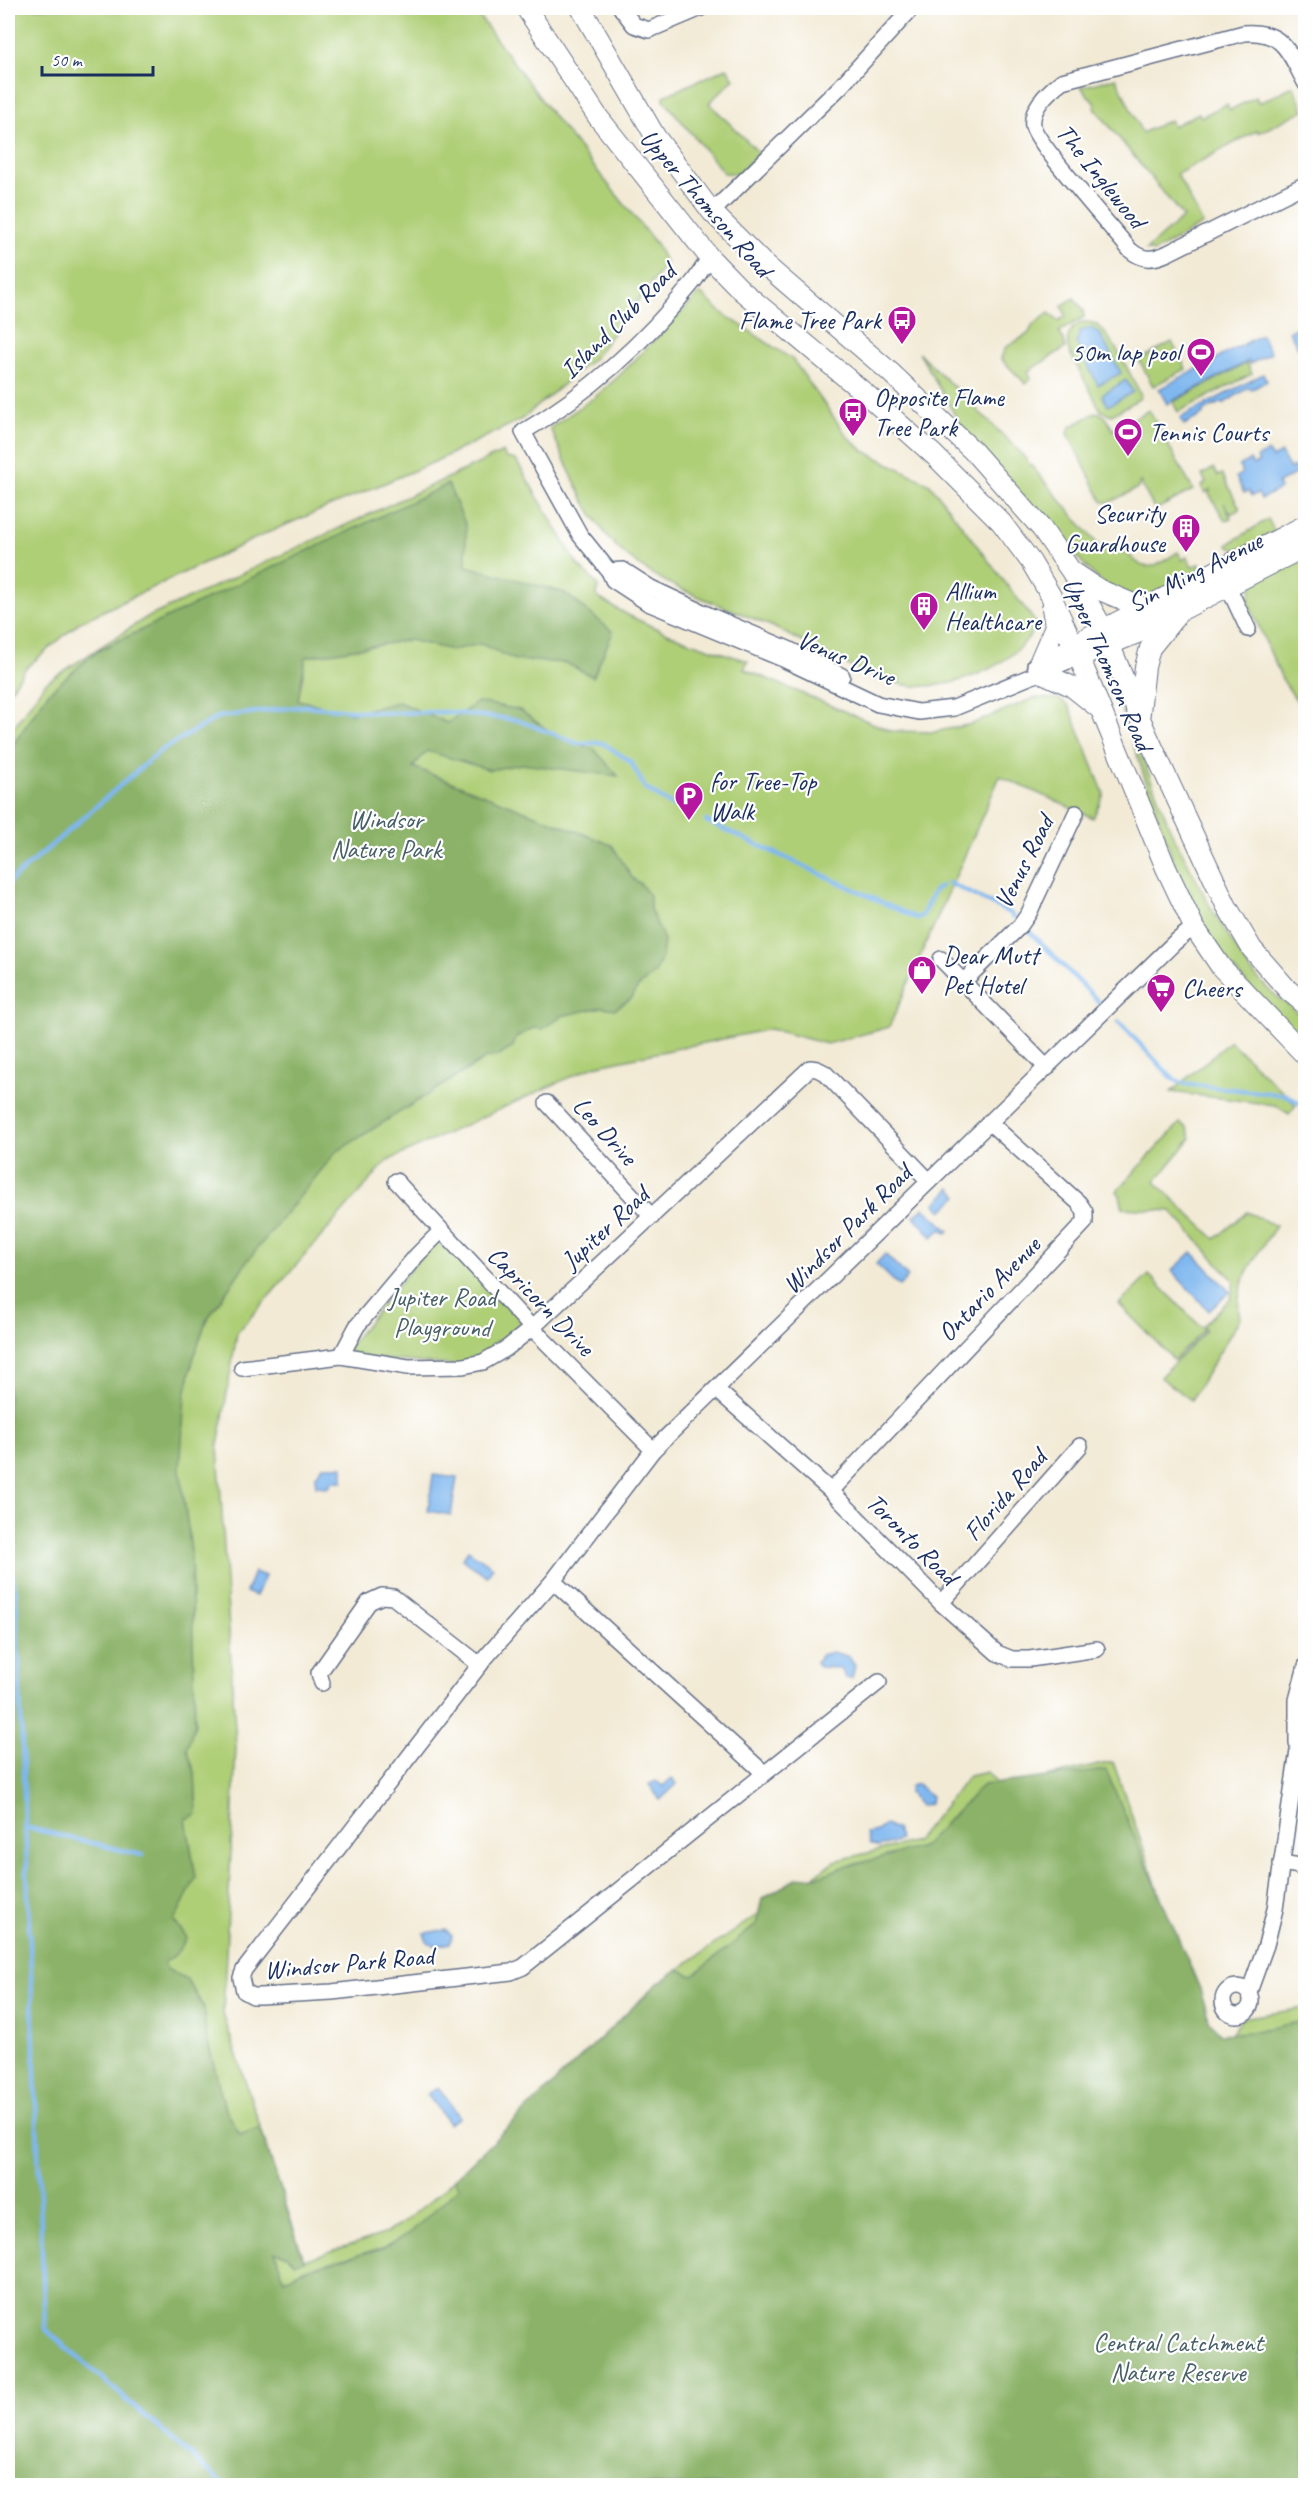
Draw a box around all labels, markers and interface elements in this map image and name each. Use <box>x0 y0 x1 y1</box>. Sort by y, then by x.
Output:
scale bar <box>42 39 153 77</box>
text: 50 m <box>51 49 84 71</box>
street label: The Inglewood <box>1049 117 1156 238</box>
street label: Upper Thomson Road <box>633 122 782 287</box>
street label: Island Club Road <box>553 253 686 386</box>
place label: Flame Tree Park <box>739 304 883 337</box>
bus stop icon: Flame Tree Park <box>886 304 918 346</box>
place label: 50m lap pool <box>1071 336 1185 369</box>
sports icon: 50m lap pool <box>1185 336 1217 378</box>
place label: Opposite Flame Tree Park <box>874 381 1005 444</box>
bus stop icon: Opposite Flame Tree Park <box>837 396 869 438</box>
sports icon: Tennis Courts <box>1112 416 1144 458</box>
place label: Tennis Courts <box>1149 416 1270 449</box>
place label: Security Guardhouse <box>1065 497 1167 560</box>
building icon: Security Guardhouse <box>1170 512 1202 554</box>
street label: Sin Ming Avenue <box>1122 523 1269 620</box>
street label: Upper Thomson Road <box>1055 572 1162 759</box>
place label: Allium Healthcare <box>945 575 1044 638</box>
building icon: Allium Healthcare <box>908 590 940 632</box>
street label: Venus Drive <box>792 623 902 694</box>
place label: for Tree-Top Walk <box>710 765 817 828</box>
parking icon: for Tree-Top Walk <box>673 780 705 822</box>
park label: Windsor Nature Park <box>331 803 444 866</box>
street label: Venus Road <box>986 806 1063 914</box>
place label: Dear Mutt Pet Hotel <box>943 939 1042 1002</box>
shop icon: Dear Mutt Pet Hotel <box>906 954 938 996</box>
supermarket icon: Cheers <box>1145 972 1177 1014</box>
place label: Cheers <box>1182 972 1244 1005</box>
street label: Leo Drive <box>566 1090 646 1174</box>
street label: Windsor Park Road <box>775 1155 921 1301</box>
street label: Jupiter Road <box>553 1177 659 1278</box>
street label: Ontario Avenue <box>931 1228 1048 1349</box>
street label: Capricorn Drive <box>480 1239 603 1364</box>
park label: Jupiter Road Playground <box>386 1281 500 1344</box>
street label: Florida Road <box>956 1440 1056 1548</box>
street label: Toronto Road <box>859 1486 968 1595</box>
street label: Windsor Park Road <box>263 1939 439 1987</box>
park label: Central Catchment Nature Reserve <box>1093 2326 1265 2389</box>

